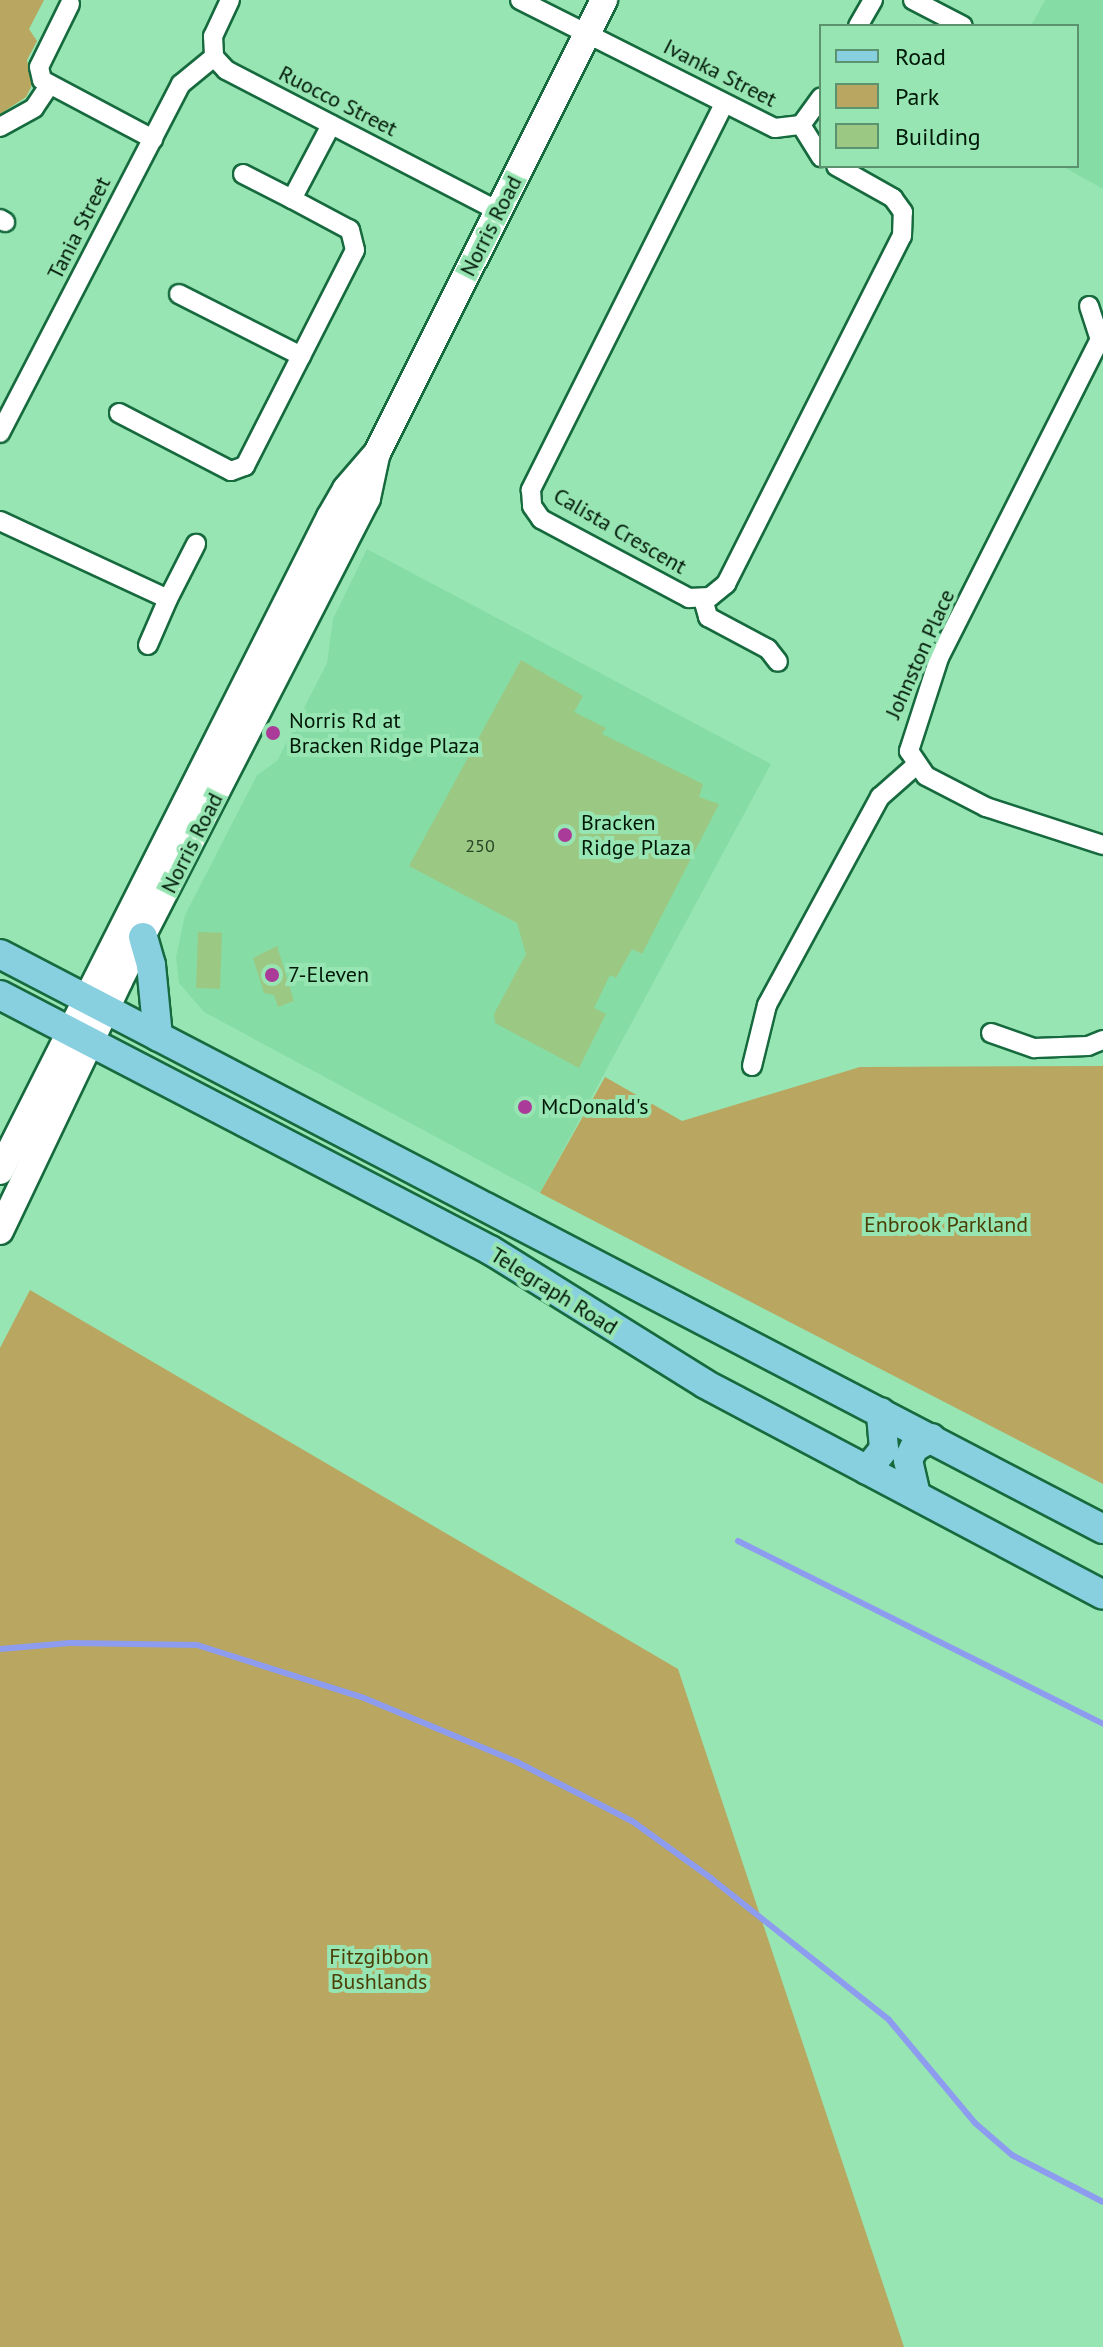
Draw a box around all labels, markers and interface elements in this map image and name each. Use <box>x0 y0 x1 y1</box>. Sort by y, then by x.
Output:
legend <box>819 24 1079 168</box>
street label: Ivanka Street <box>659 33 781 113</box>
text: Road <box>895 41 946 72</box>
street label: Ruocco Street <box>274 60 402 142</box>
text: Park <box>895 81 939 112</box>
text: Building <box>895 121 981 152</box>
street label: Norris Road <box>454 171 528 281</box>
street label: Tania Street <box>42 172 116 284</box>
street label: Calista Crescent <box>549 482 691 580</box>
street label: Johnston Place <box>880 585 960 723</box>
place label: Norris Rd at Bracken Ridge Plaza <box>289 707 480 758</box>
marker: Norris Rd at Bracken Ridge Plaza <box>264 724 282 742</box>
street label: Norris Road <box>155 788 229 898</box>
place label: Bracken Ridge Plaza <box>581 809 691 860</box>
marker: Bracken Ridge Plaza <box>556 826 574 844</box>
house number: 250 <box>465 835 495 857</box>
place label: 7-Eleven <box>288 962 369 988</box>
marker: 7-Eleven <box>263 966 281 984</box>
place label: McDonald's <box>541 1094 648 1120</box>
marker: McDonald's <box>516 1098 534 1116</box>
park label: Enbrook Parkland <box>864 1212 1028 1238</box>
street label: Telegraph Road <box>486 1242 622 1340</box>
park label: Fitzgibbon Bushlands <box>329 1943 429 1994</box>

